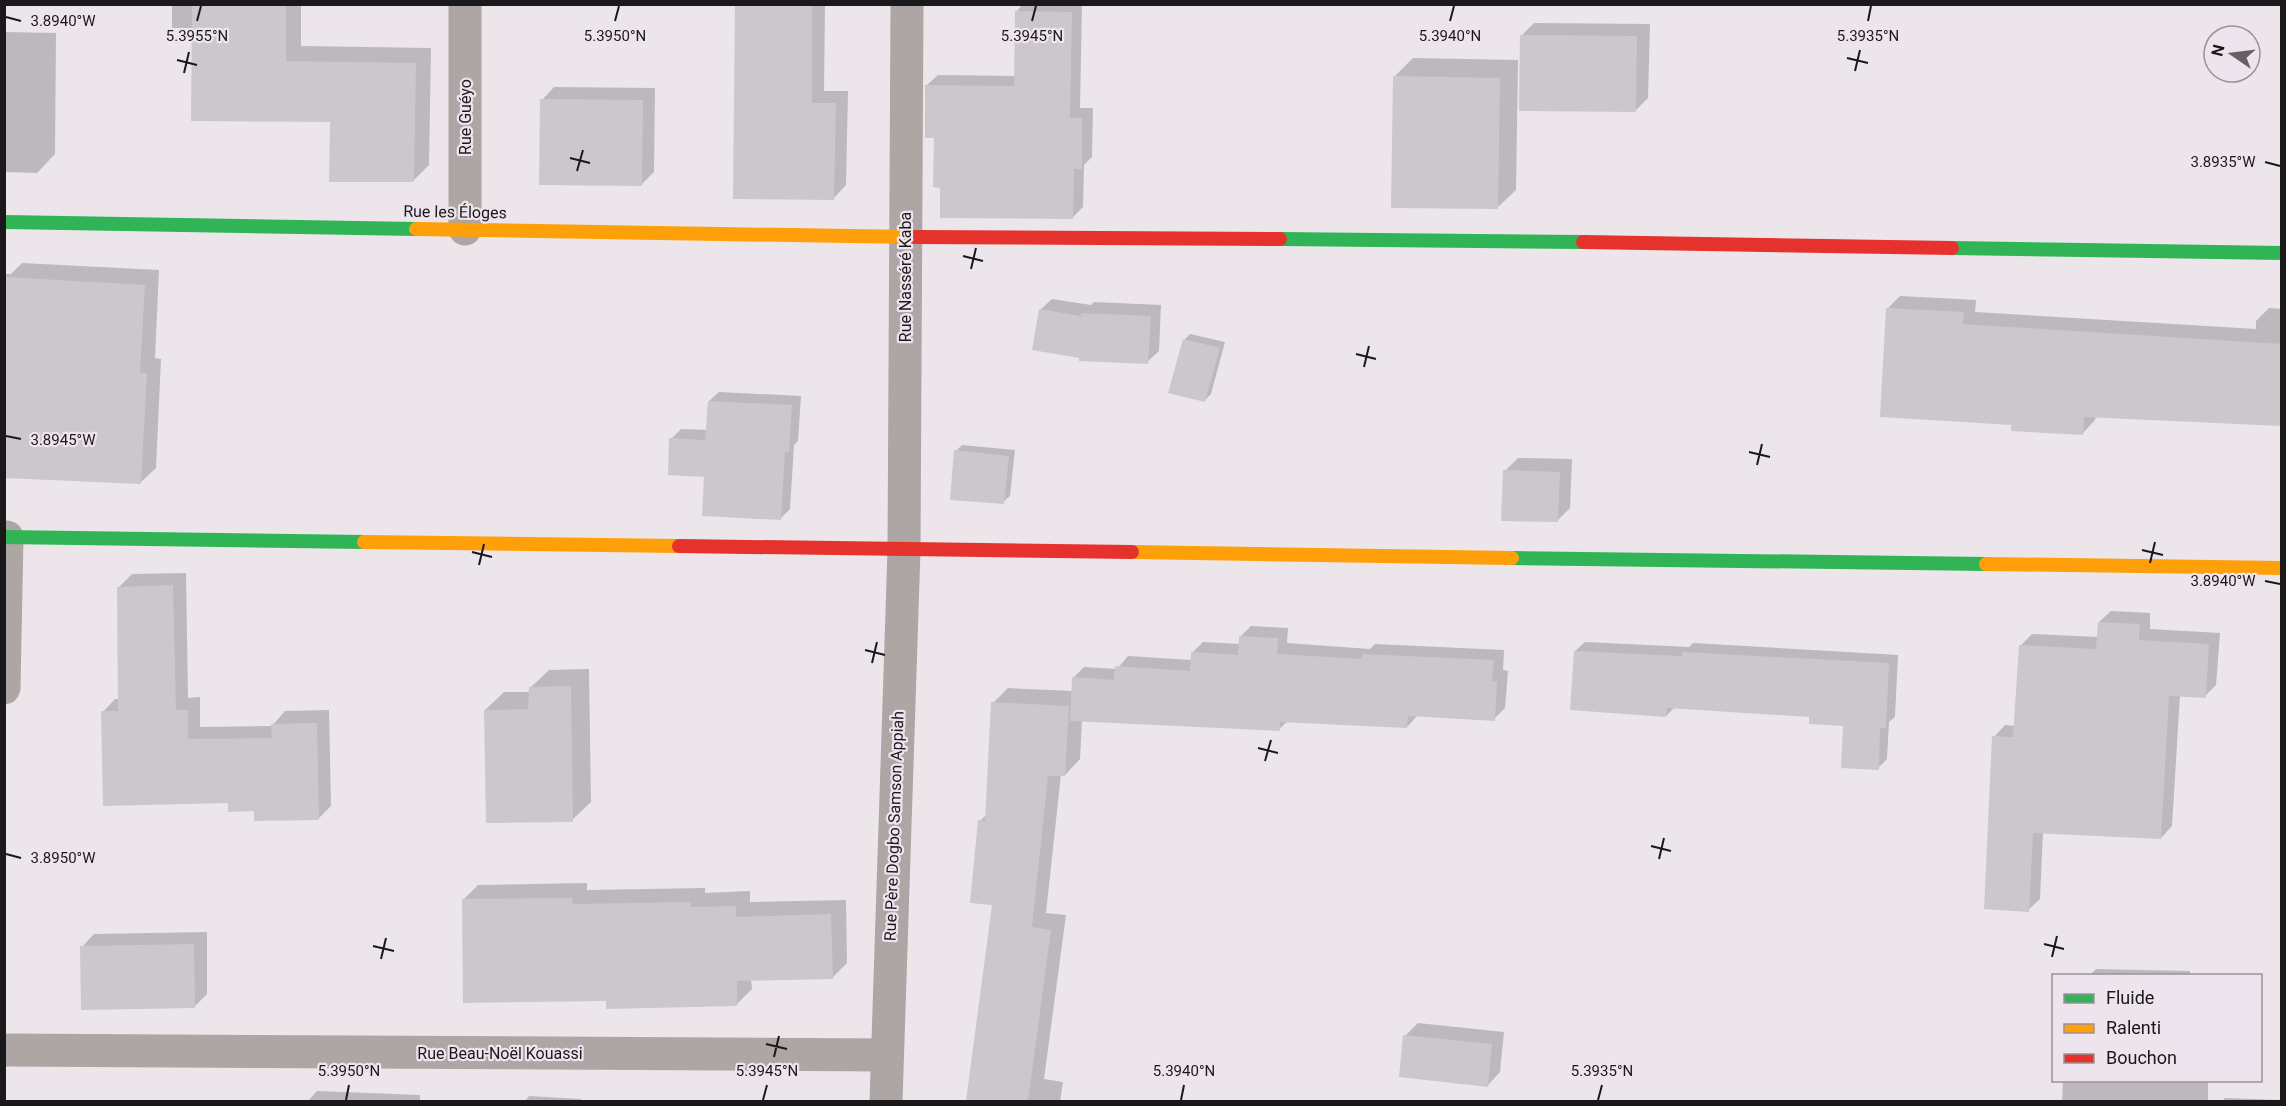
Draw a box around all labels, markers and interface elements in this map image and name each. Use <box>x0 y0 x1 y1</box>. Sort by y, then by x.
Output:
text: 3.8940°W <box>30 12 96 30</box>
north arrow <box>2202 24 2262 84</box>
text: 5.3955°N <box>166 27 228 45</box>
text: 5.3950°N <box>584 27 646 45</box>
text: 5.3945°N <box>1001 27 1063 45</box>
text: 5.3940°N <box>1419 27 1481 45</box>
text: 5.3935°N <box>1837 27 1899 45</box>
text: N <box>2207 43 2229 58</box>
street label: Rue Guéyo <box>456 79 475 155</box>
text: 3.8935°W <box>2190 153 2256 171</box>
street label: Rue les Éloges <box>403 202 507 222</box>
street label: Rue Nasséré Kaba <box>896 212 915 342</box>
text: 3.8945°W <box>30 431 96 449</box>
text: 3.8940°W <box>2190 572 2256 590</box>
street label: Rue Père Dogbo Samson Appiah <box>880 711 908 941</box>
text: 3.8950°W <box>30 849 96 867</box>
legend <box>2052 974 2262 1082</box>
text: Fluide <box>2106 987 2154 1008</box>
text: Ralenti <box>2106 1017 2161 1038</box>
street label: Rue Beau-Noël Kouassi <box>417 1044 583 1063</box>
text: Bouchon <box>2106 1047 2177 1068</box>
text: 5.3950°N <box>318 1062 380 1080</box>
text: 5.3945°N <box>736 1062 798 1080</box>
text: 5.3940°N <box>1153 1062 1215 1080</box>
text: 5.3935°N <box>1571 1062 1633 1080</box>

